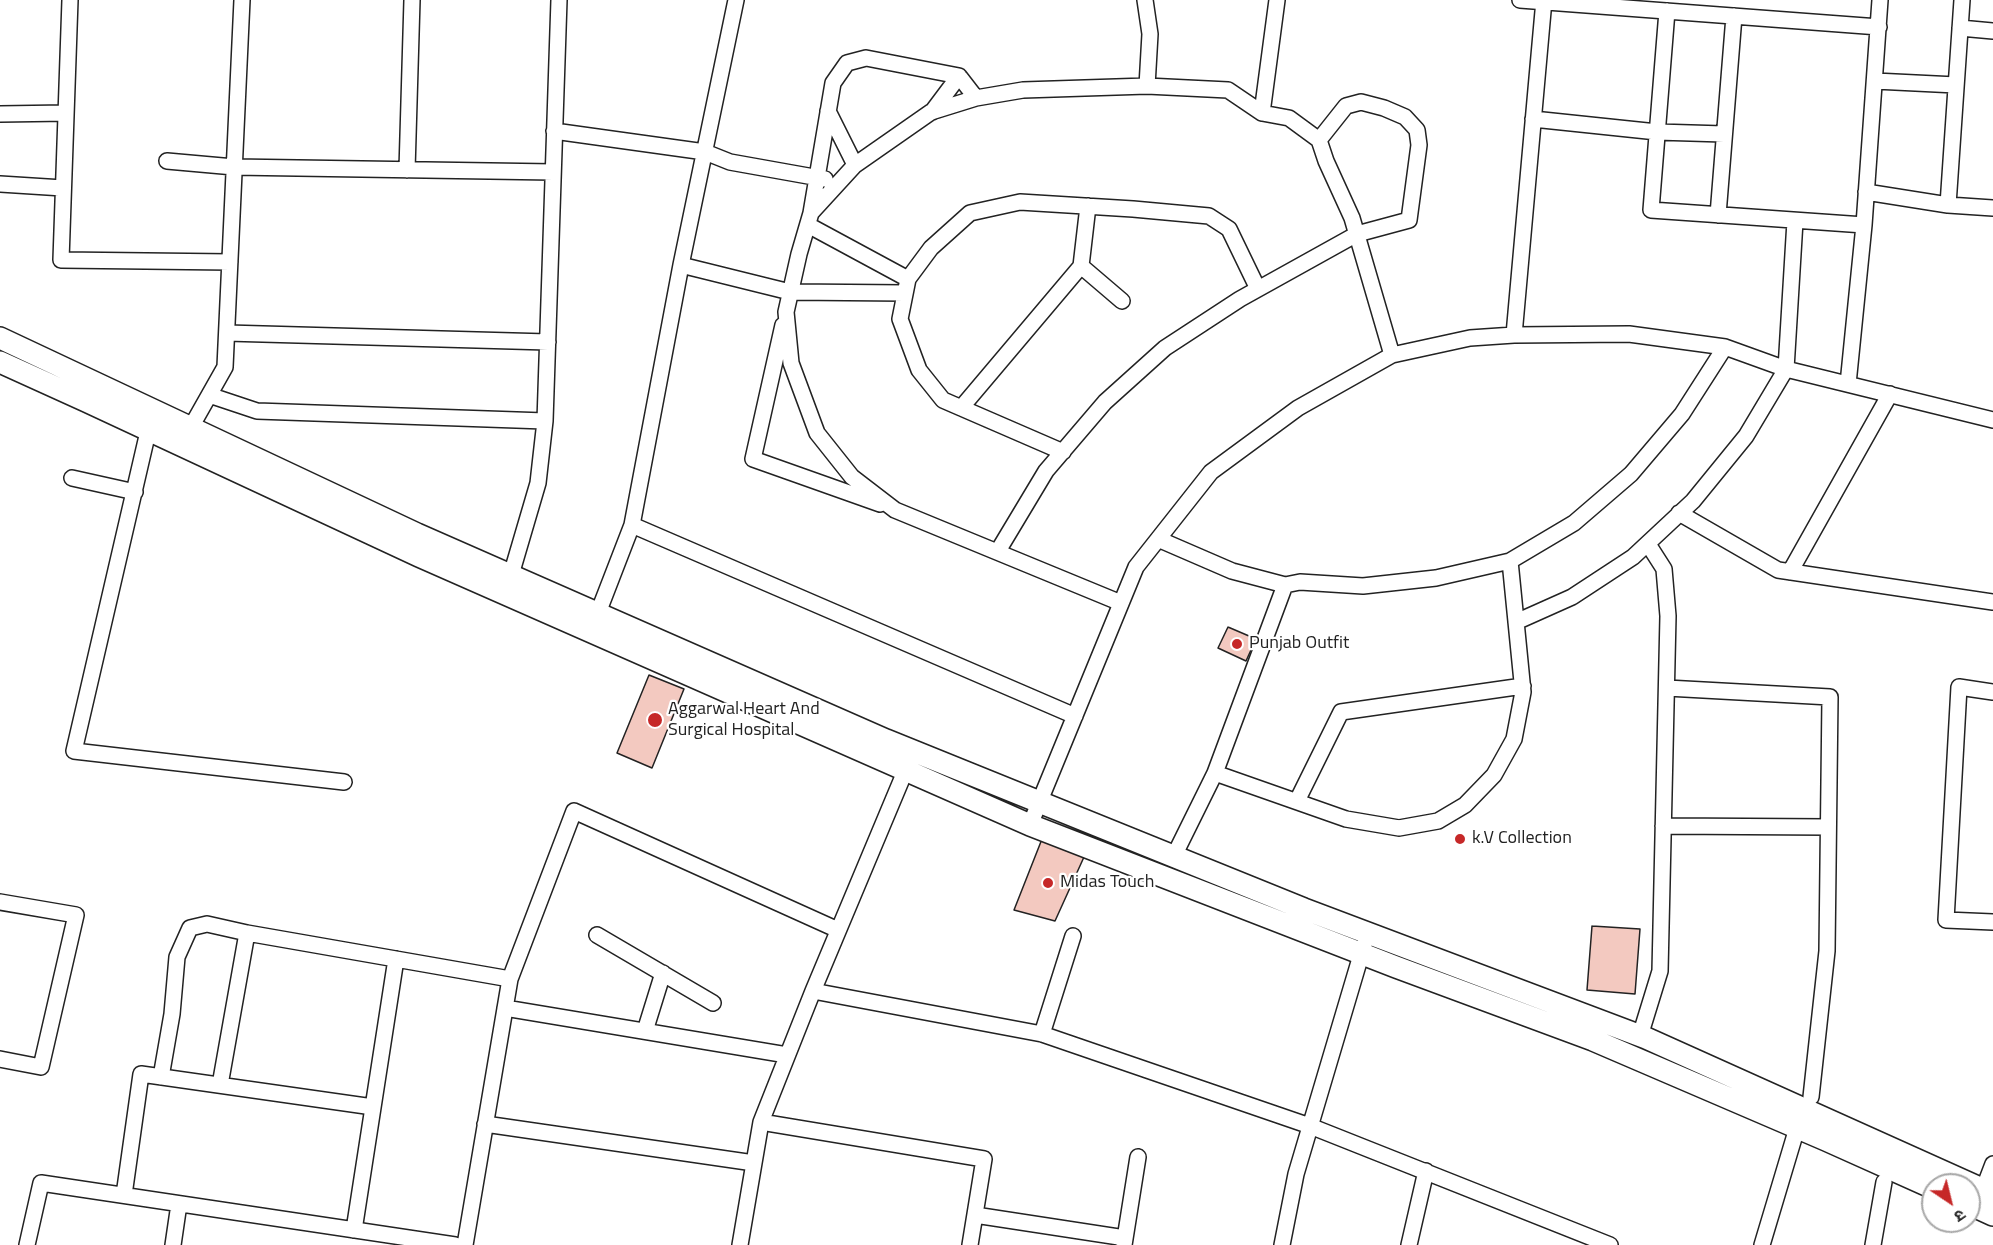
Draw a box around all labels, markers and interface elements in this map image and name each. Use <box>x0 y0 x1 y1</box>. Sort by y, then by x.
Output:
place label: Punjab Outfit <box>1249 633 1349 655</box>
marker: Punjab Outfit <box>1230 637 1244 651</box>
place label: Aggarwal Heart And Surgical Hospital <box>668 699 820 742</box>
marker: Aggarwal Heart And Surgical Hospital <box>646 711 664 729</box>
place label: k.V Collection <box>1472 828 1572 850</box>
marker: k.V Collection <box>1453 832 1467 846</box>
place label: Midas Touch <box>1060 872 1154 894</box>
marker: Midas Touch <box>1041 876 1055 890</box>
north arrow <box>1921 1173 1981 1233</box>
text: उ <box>1949 1204 1971 1229</box>

